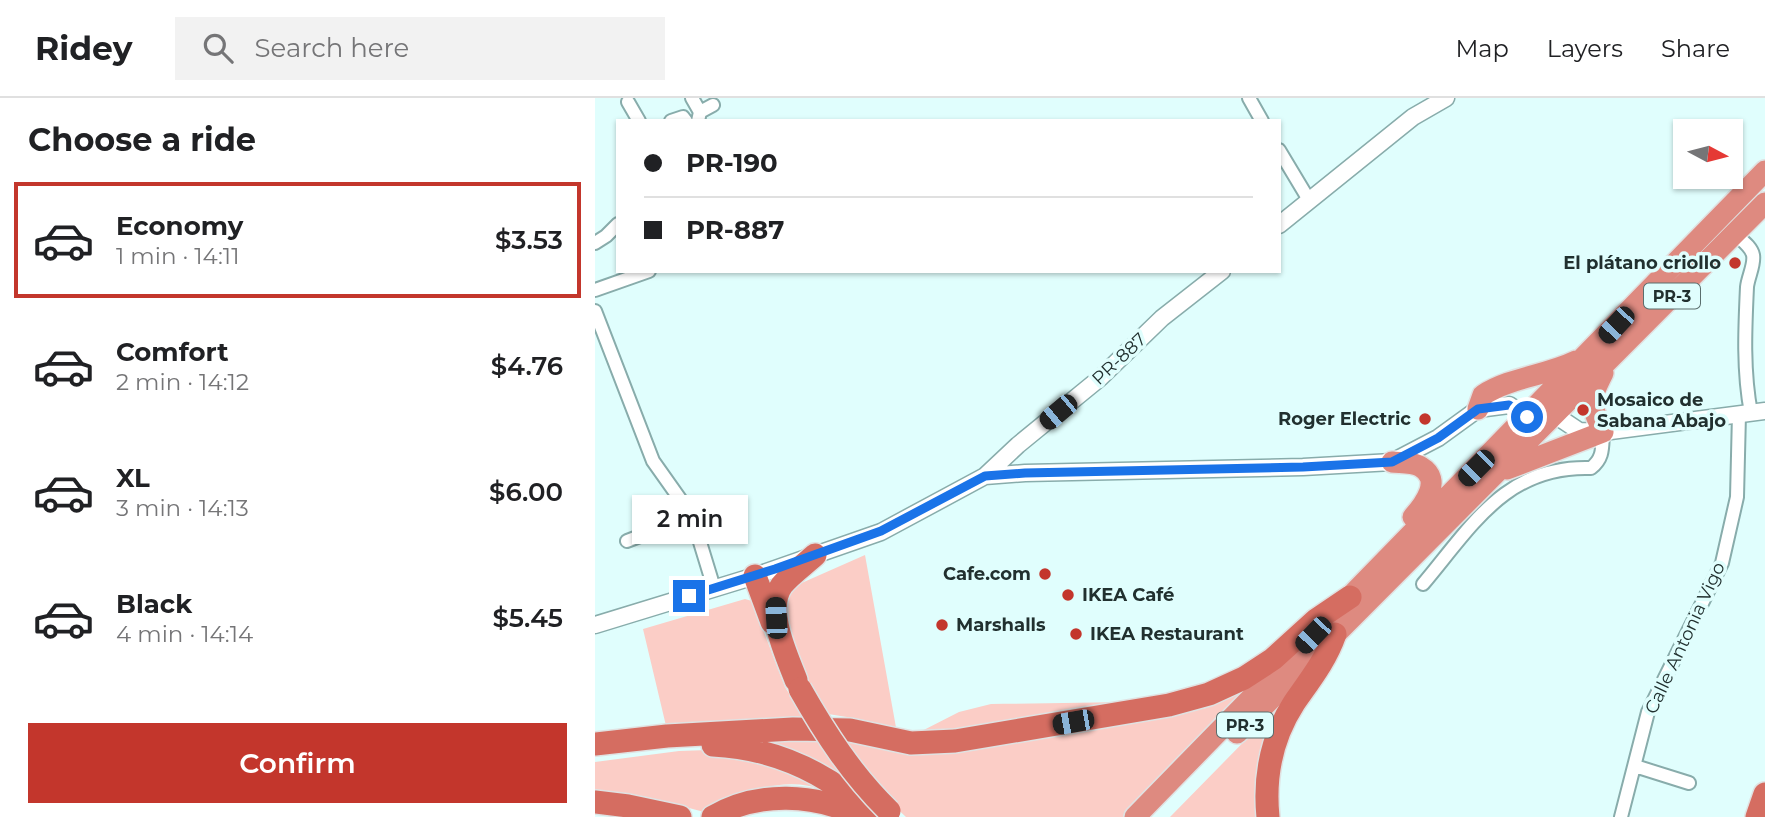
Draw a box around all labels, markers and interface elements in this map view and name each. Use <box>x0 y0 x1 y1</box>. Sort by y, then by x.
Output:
search box <box>175 17 665 80</box>
text: Ridey <box>35 28 133 68</box>
icon: search <box>199 29 237 67</box>
text: Search here <box>255 32 409 64</box>
text: Map <box>1455 34 1509 63</box>
text: Layers <box>1547 34 1623 63</box>
text: Share <box>1661 34 1730 63</box>
north arrow <box>1673 119 1743 189</box>
map controls <box>1673 119 1743 189</box>
text: Choose a ride <box>28 120 256 159</box>
text: PR-190 <box>686 147 778 179</box>
icon: car <box>32 209 95 272</box>
text: Economy <box>116 210 243 242</box>
text: PR-887 <box>686 214 784 246</box>
text: $3.53 <box>495 224 563 256</box>
text: 1 min · 14:11 <box>116 242 239 270</box>
place label: El plátano criollo <box>1563 252 1721 274</box>
marker: El plátano criollo <box>1727 255 1743 271</box>
road number: PR-3 <box>1644 284 1700 308</box>
car <box>1594 302 1639 348</box>
street label: PR-887 <box>1087 328 1151 390</box>
icon: car <box>32 335 95 398</box>
text: Comfort <box>116 336 228 368</box>
text: $4.76 <box>491 350 563 382</box>
text: 2 min · 14:12 <box>116 368 249 396</box>
place label: Mosaico de Sabana Abajo <box>1597 389 1726 432</box>
car <box>1036 390 1081 434</box>
route start <box>1511 401 1543 433</box>
marker: Mosaico de Sabana Abajo <box>1575 402 1591 418</box>
place label: Roger Electric <box>1278 408 1411 430</box>
marker: Roger Electric <box>1417 411 1433 427</box>
car <box>1454 446 1499 490</box>
icon: car <box>32 461 95 524</box>
text: XL <box>116 462 150 494</box>
text: $6.00 <box>489 476 563 508</box>
text: 3 min · 14:13 <box>116 494 249 522</box>
callout: 2 min <box>631 494 747 544</box>
text: 2 min <box>657 505 723 533</box>
street label: Calle Antonia Vigo <box>1640 559 1730 717</box>
place label: Cafe.com <box>943 563 1031 585</box>
marker: Cafe.com <box>1037 566 1053 582</box>
route end <box>673 580 705 612</box>
place label: IKEA Café <box>1082 584 1174 606</box>
icon: car <box>32 587 95 650</box>
marker: IKEA Café <box>1060 587 1076 603</box>
text: Black <box>116 588 192 620</box>
car <box>765 596 788 640</box>
text: $5.45 <box>492 602 563 634</box>
car <box>1291 613 1336 657</box>
place label: Marshalls <box>956 614 1046 636</box>
marker: Marshalls <box>934 617 950 633</box>
text: 4 min · 14:14 <box>116 620 253 648</box>
place label: IKEA Restaurant <box>1090 623 1244 645</box>
marker: IKEA Restaurant <box>1068 626 1084 642</box>
car <box>1051 708 1096 736</box>
road number: PR-3 <box>1217 712 1273 738</box>
button: Confirm <box>28 723 567 803</box>

